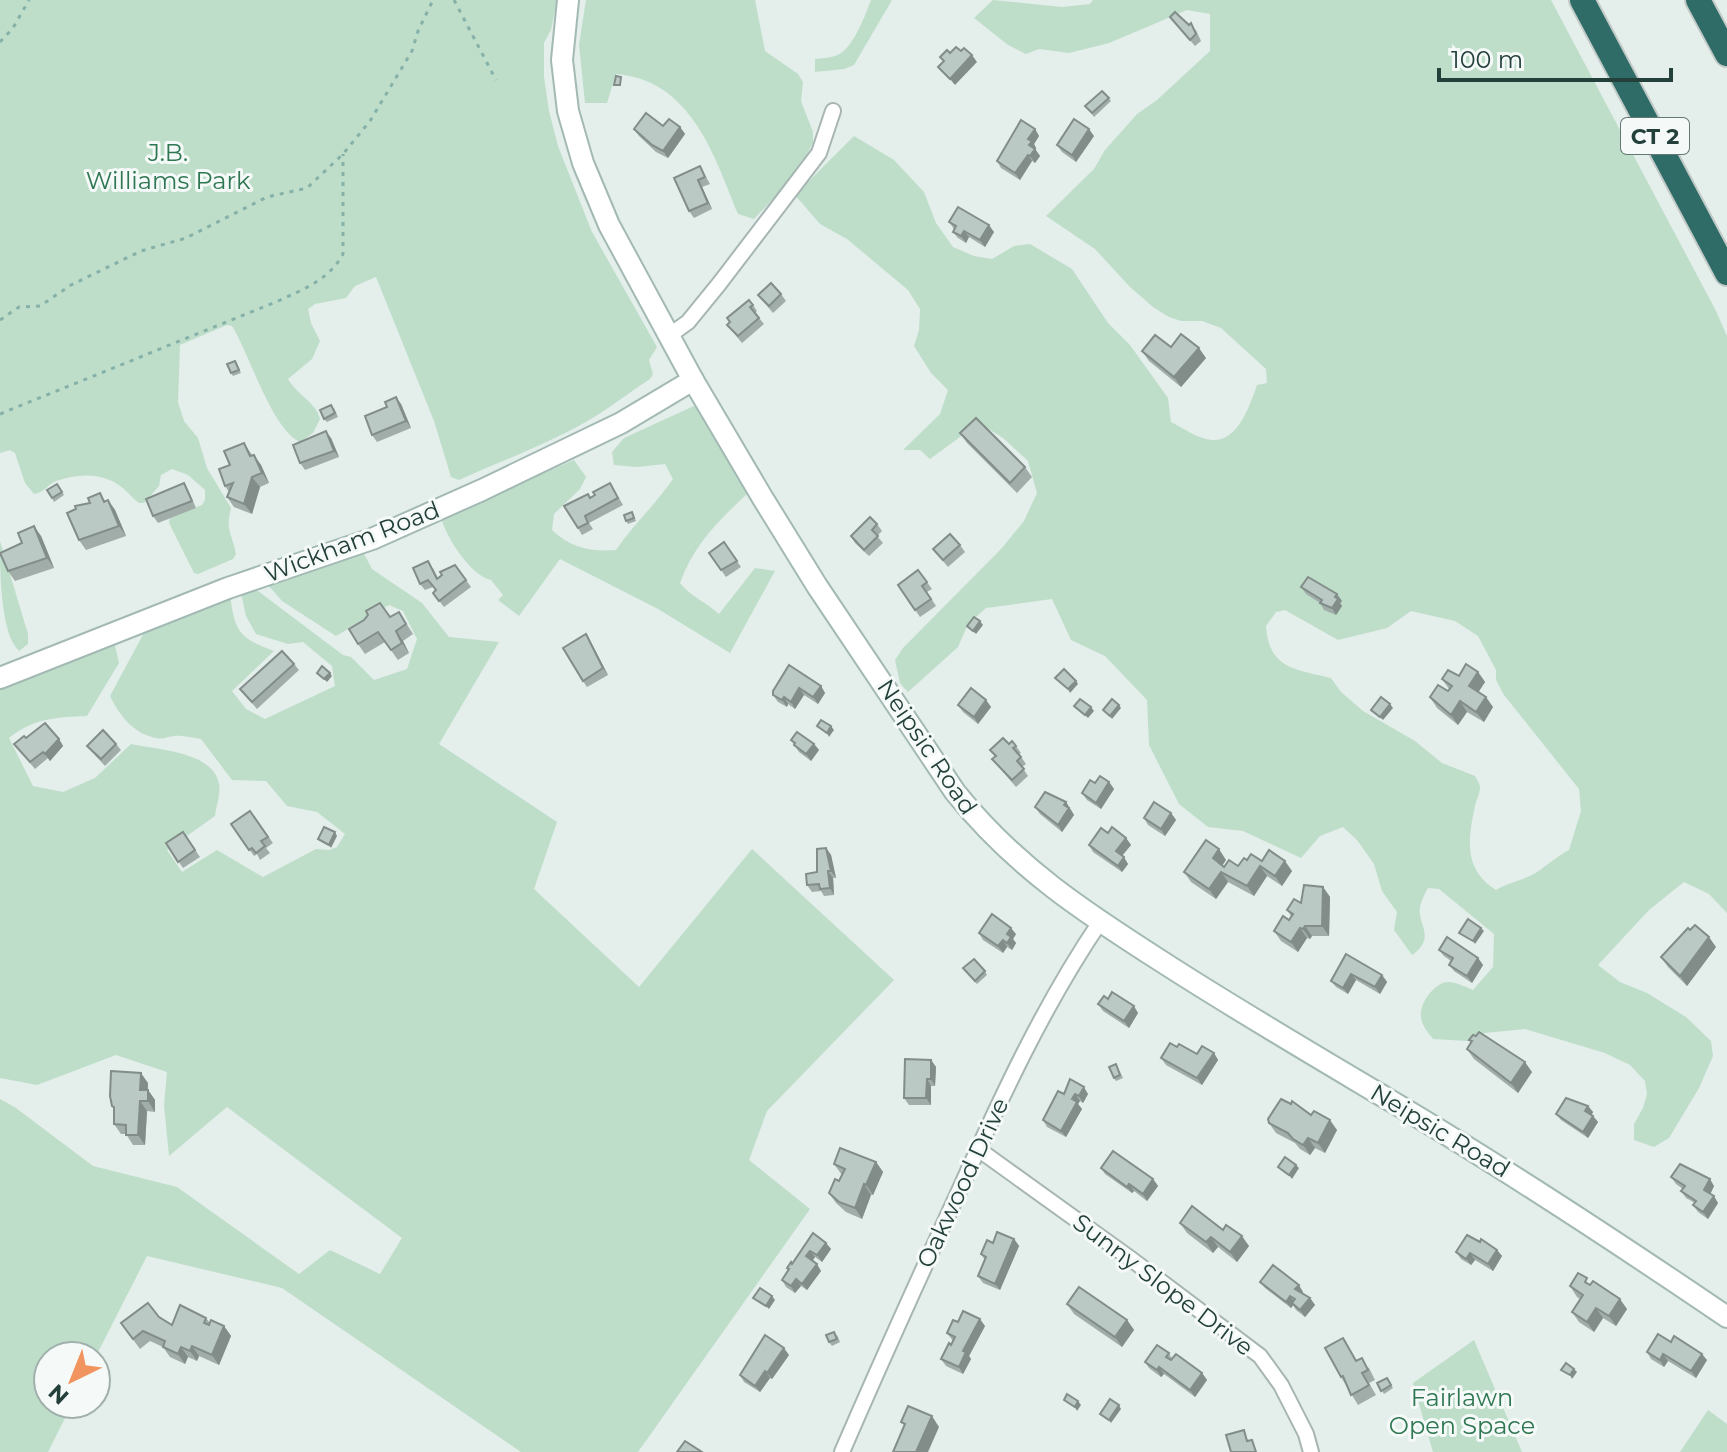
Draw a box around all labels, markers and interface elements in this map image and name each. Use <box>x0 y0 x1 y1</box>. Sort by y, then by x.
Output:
scale bar <box>1439 32 1671 82</box>
text: 100 m <box>1451 45 1523 74</box>
road number: CT 2 <box>1621 118 1689 154</box>
park label: J.B. Williams Park <box>86 138 251 195</box>
street label: Wickham Road <box>260 495 443 588</box>
street label: Neipsic Road <box>871 673 983 820</box>
street label: Neipsic Road <box>1365 1078 1515 1184</box>
street label: Oakwood Drive <box>910 1093 1015 1272</box>
street label: Sunny Slope Drive <box>1067 1207 1259 1362</box>
north arrow <box>32 1340 112 1420</box>
text: N <box>43 1378 74 1410</box>
park label: Fairlawn Open Space <box>1389 1383 1535 1440</box>

